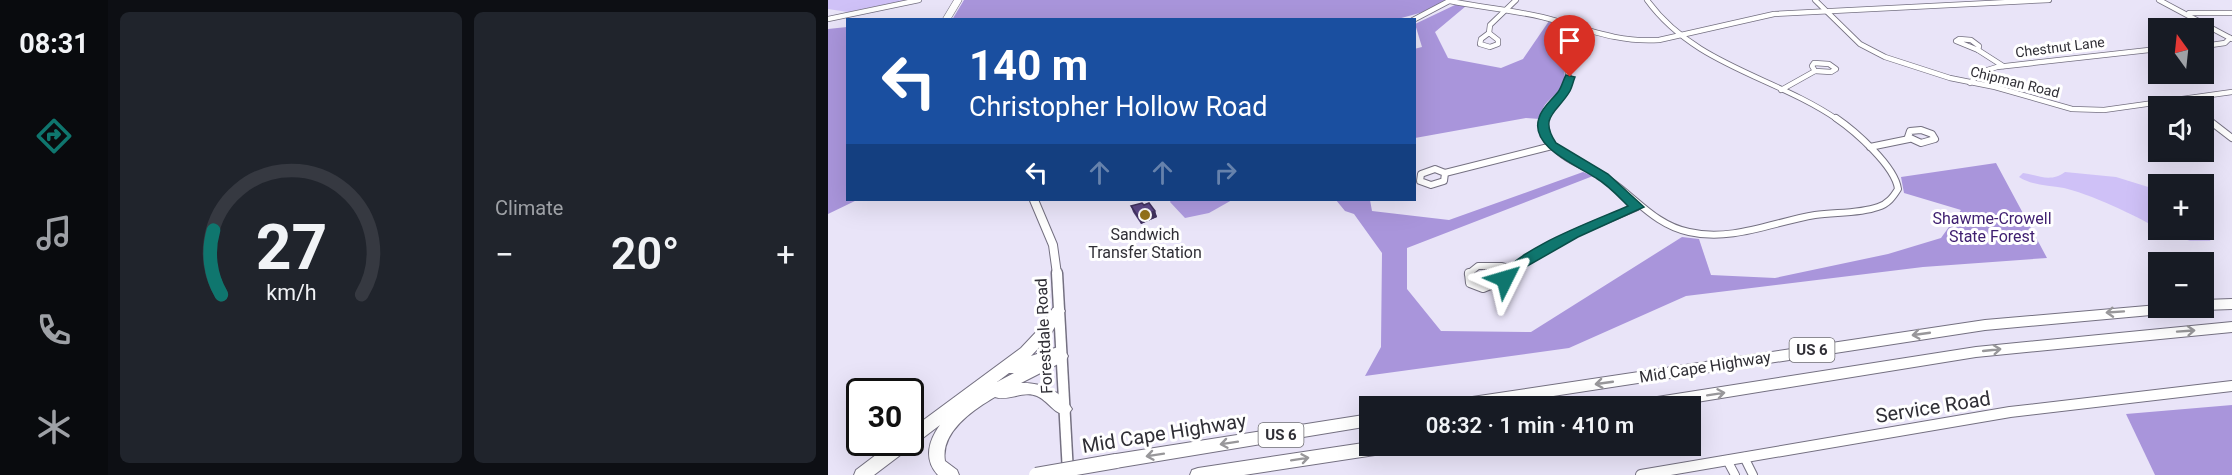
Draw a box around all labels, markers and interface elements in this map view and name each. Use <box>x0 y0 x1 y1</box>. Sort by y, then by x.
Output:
pin <box>1544 15 1595 77</box>
north arrow <box>2148 18 2214 84</box>
map controls <box>2148 18 2214 318</box>
icon: arrive <box>1553 24 1586 57</box>
text: 08:31 <box>19 28 89 60</box>
street label: Chestnut Lane <box>2014 34 2106 60</box>
text: 140 m <box>969 41 1088 90</box>
icon: left <box>870 42 948 120</box>
street label: Chipman Road <box>1969 63 2061 101</box>
text: Christopher Hollow Road <box>969 91 1267 123</box>
button: sound <box>2148 96 2214 162</box>
icon: directions <box>33 115 75 157</box>
icon: left <box>1020 156 1053 189</box>
icon: ahead <box>1083 156 1116 189</box>
icon: ahead <box>1146 156 1179 189</box>
icon: right <box>1209 156 1242 189</box>
button: + <box>2148 174 2214 240</box>
text: Climate <box>495 196 563 220</box>
marker: Sandwich Transfer Station <box>1138 208 1152 222</box>
park label: Shawme-Crowell State Forest <box>1932 209 2052 246</box>
text: 27 <box>255 211 327 284</box>
icon: music <box>33 212 75 254</box>
place label: Sandwich Transfer Station <box>1088 225 1202 262</box>
text: 20° <box>611 227 679 280</box>
text: − <box>495 235 514 274</box>
text: + <box>776 235 795 274</box>
position arrow <box>1473 247 1537 311</box>
button: − <box>2148 252 2214 318</box>
street label: Forestdale Road <box>1031 278 1057 394</box>
text: km/h <box>266 280 316 305</box>
one-way arrow <box>2105 307 2125 318</box>
icon: phone <box>33 309 75 351</box>
one-way arrow <box>2175 325 2195 336</box>
one-way arrow <box>1912 328 1931 339</box>
road number: US 6 <box>1790 338 1834 362</box>
one-way arrow <box>1981 344 2001 355</box>
street label: Mid Cape Highway <box>1638 347 1772 387</box>
one-way arrow <box>1594 377 1614 388</box>
speed limit sign: 30 <box>846 378 924 456</box>
street label: Service Road <box>1874 386 1992 428</box>
one-way arrow <box>1706 388 1726 399</box>
icon: climate <box>33 406 75 448</box>
street label: Mid Cape Highway <box>1080 408 1248 458</box>
text: 08:32 · 1 min · 410 m <box>1426 413 1634 438</box>
road number: US 6 <box>1258 423 1304 447</box>
one-way arrow <box>1220 438 1239 449</box>
one-way arrow <box>1145 450 1165 461</box>
one-way arrow <box>1290 453 1309 464</box>

